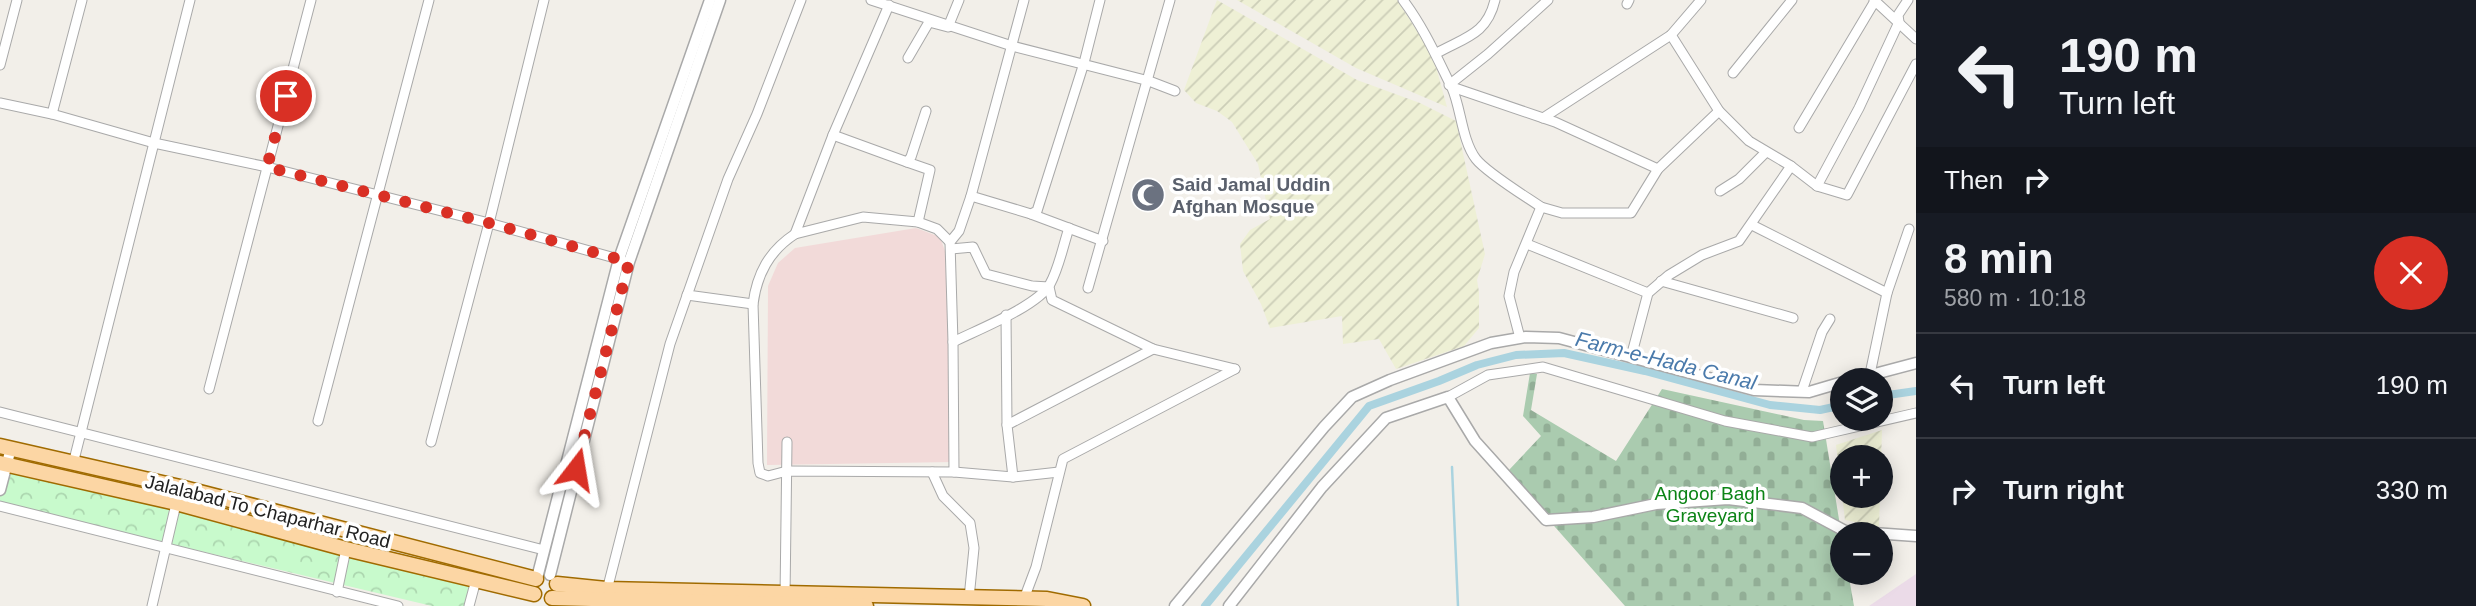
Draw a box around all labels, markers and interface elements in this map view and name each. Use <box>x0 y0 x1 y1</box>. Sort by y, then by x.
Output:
icon: left <box>1944 28 2035 119</box>
text: 190 m <box>2059 28 2198 82</box>
pin <box>256 66 316 126</box>
icon: arrive <box>267 77 305 115</box>
text: Turn left <box>2059 85 2175 121</box>
icon: right <box>2017 161 2055 199</box>
text: Then <box>1944 165 2003 195</box>
place label: Said Jamal Uddin Afghan Mosque <box>1172 174 1330 217</box>
mosque icon: Said Jamal Uddin Afghan Mosque <box>1129 176 1167 214</box>
text: 8 min <box>1944 235 2054 282</box>
button: close <box>2374 236 2448 310</box>
text: 580 m · 10:18 <box>1944 285 2086 311</box>
water label: Farm-e-Hada Canal <box>1573 327 1760 394</box>
icon: left <box>1944 367 1982 405</box>
map controls <box>1830 368 1893 585</box>
button: layers <box>1830 368 1893 431</box>
text: Turn left <box>2003 370 2105 400</box>
text: 190 m <box>2376 370 2448 400</box>
position arrow <box>539 432 613 506</box>
button: + <box>1830 445 1893 508</box>
street label: Jalalabad To Chaparhar Road <box>143 471 393 552</box>
icon: right <box>1944 472 1982 510</box>
text: Turn right <box>2003 475 2124 505</box>
text: 330 m <box>2376 475 2448 505</box>
park label: Angoor Bagh Graveyard <box>1655 483 1765 526</box>
button: − <box>1830 522 1893 585</box>

